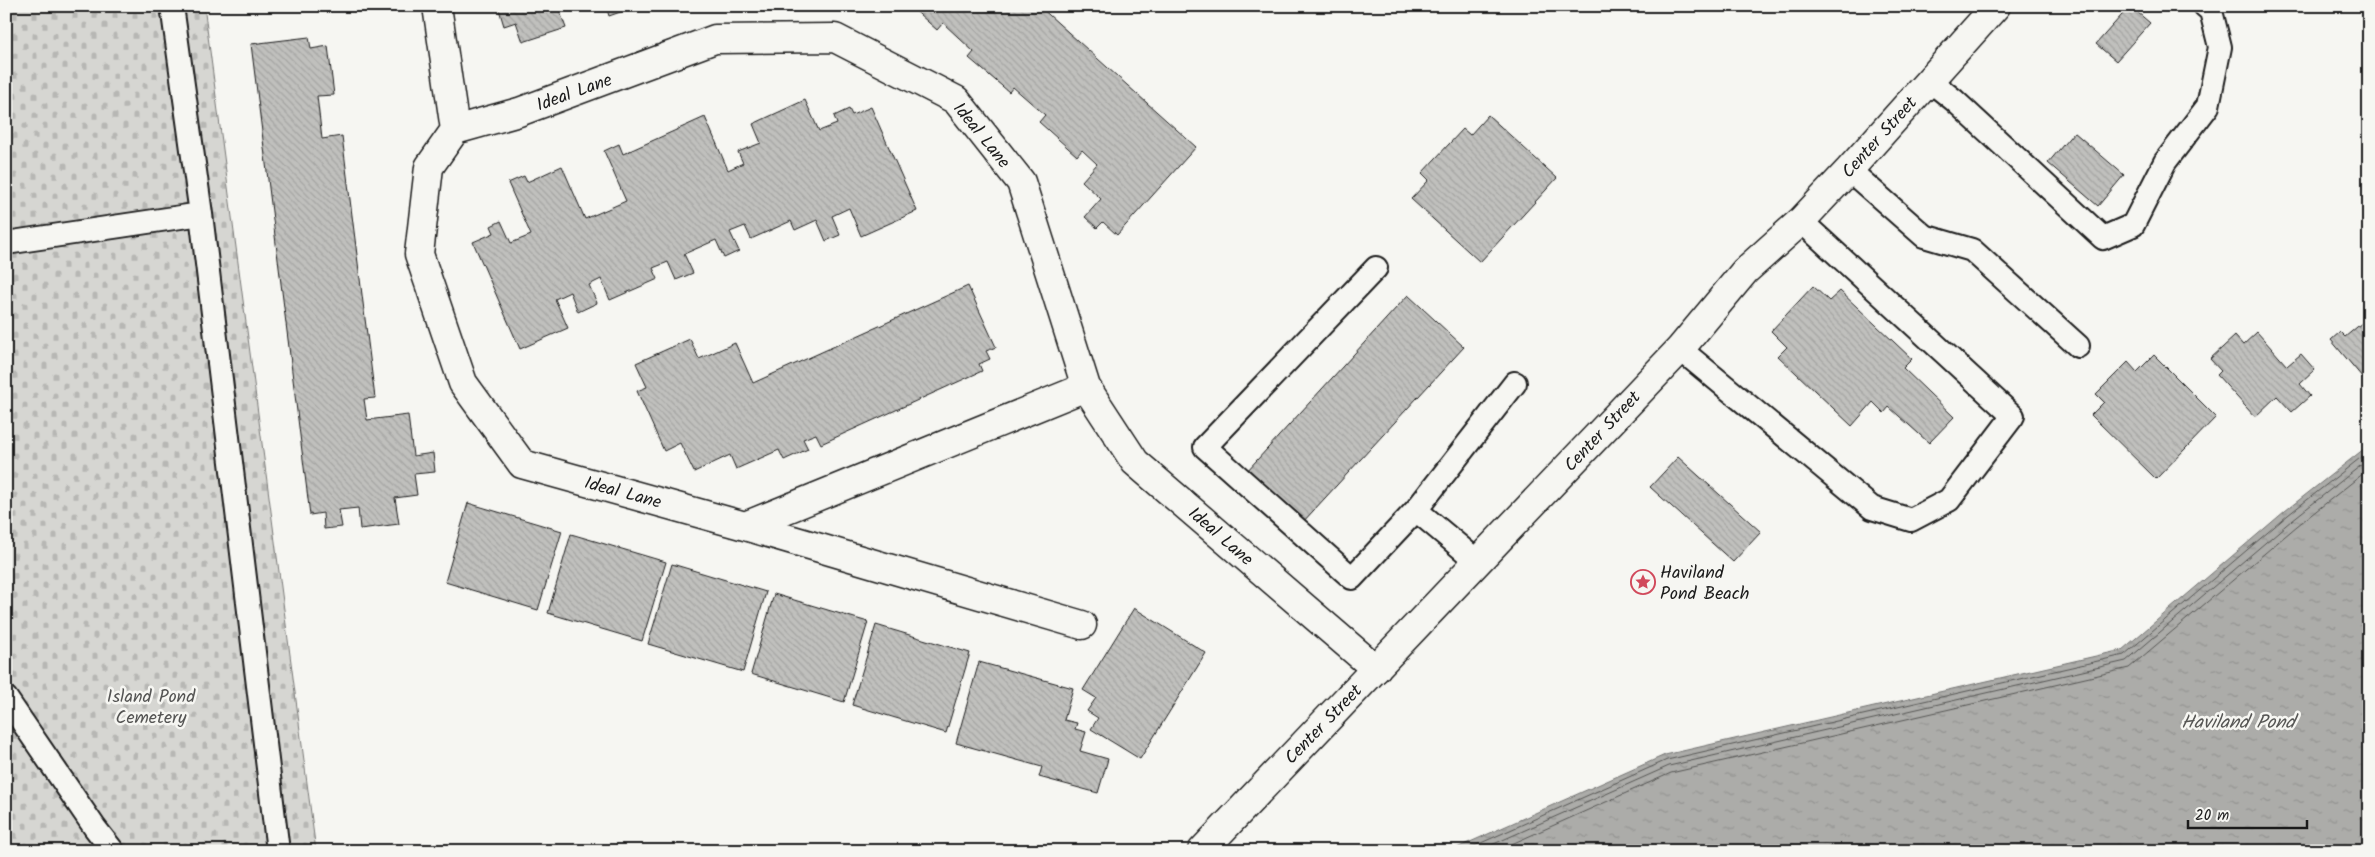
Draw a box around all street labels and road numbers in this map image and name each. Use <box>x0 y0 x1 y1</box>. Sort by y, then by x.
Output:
street label: Ideal Lane <box>533 66 616 120</box>
street label: Center Street <box>1835 90 1926 186</box>
street label: Ideal Lane <box>945 96 1017 176</box>
street label: Center Street <box>1558 384 1649 479</box>
street label: Ideal Lane <box>581 469 664 518</box>
street label: Ideal Lane <box>1181 500 1259 574</box>
street label: Center Street <box>1278 677 1371 772</box>

